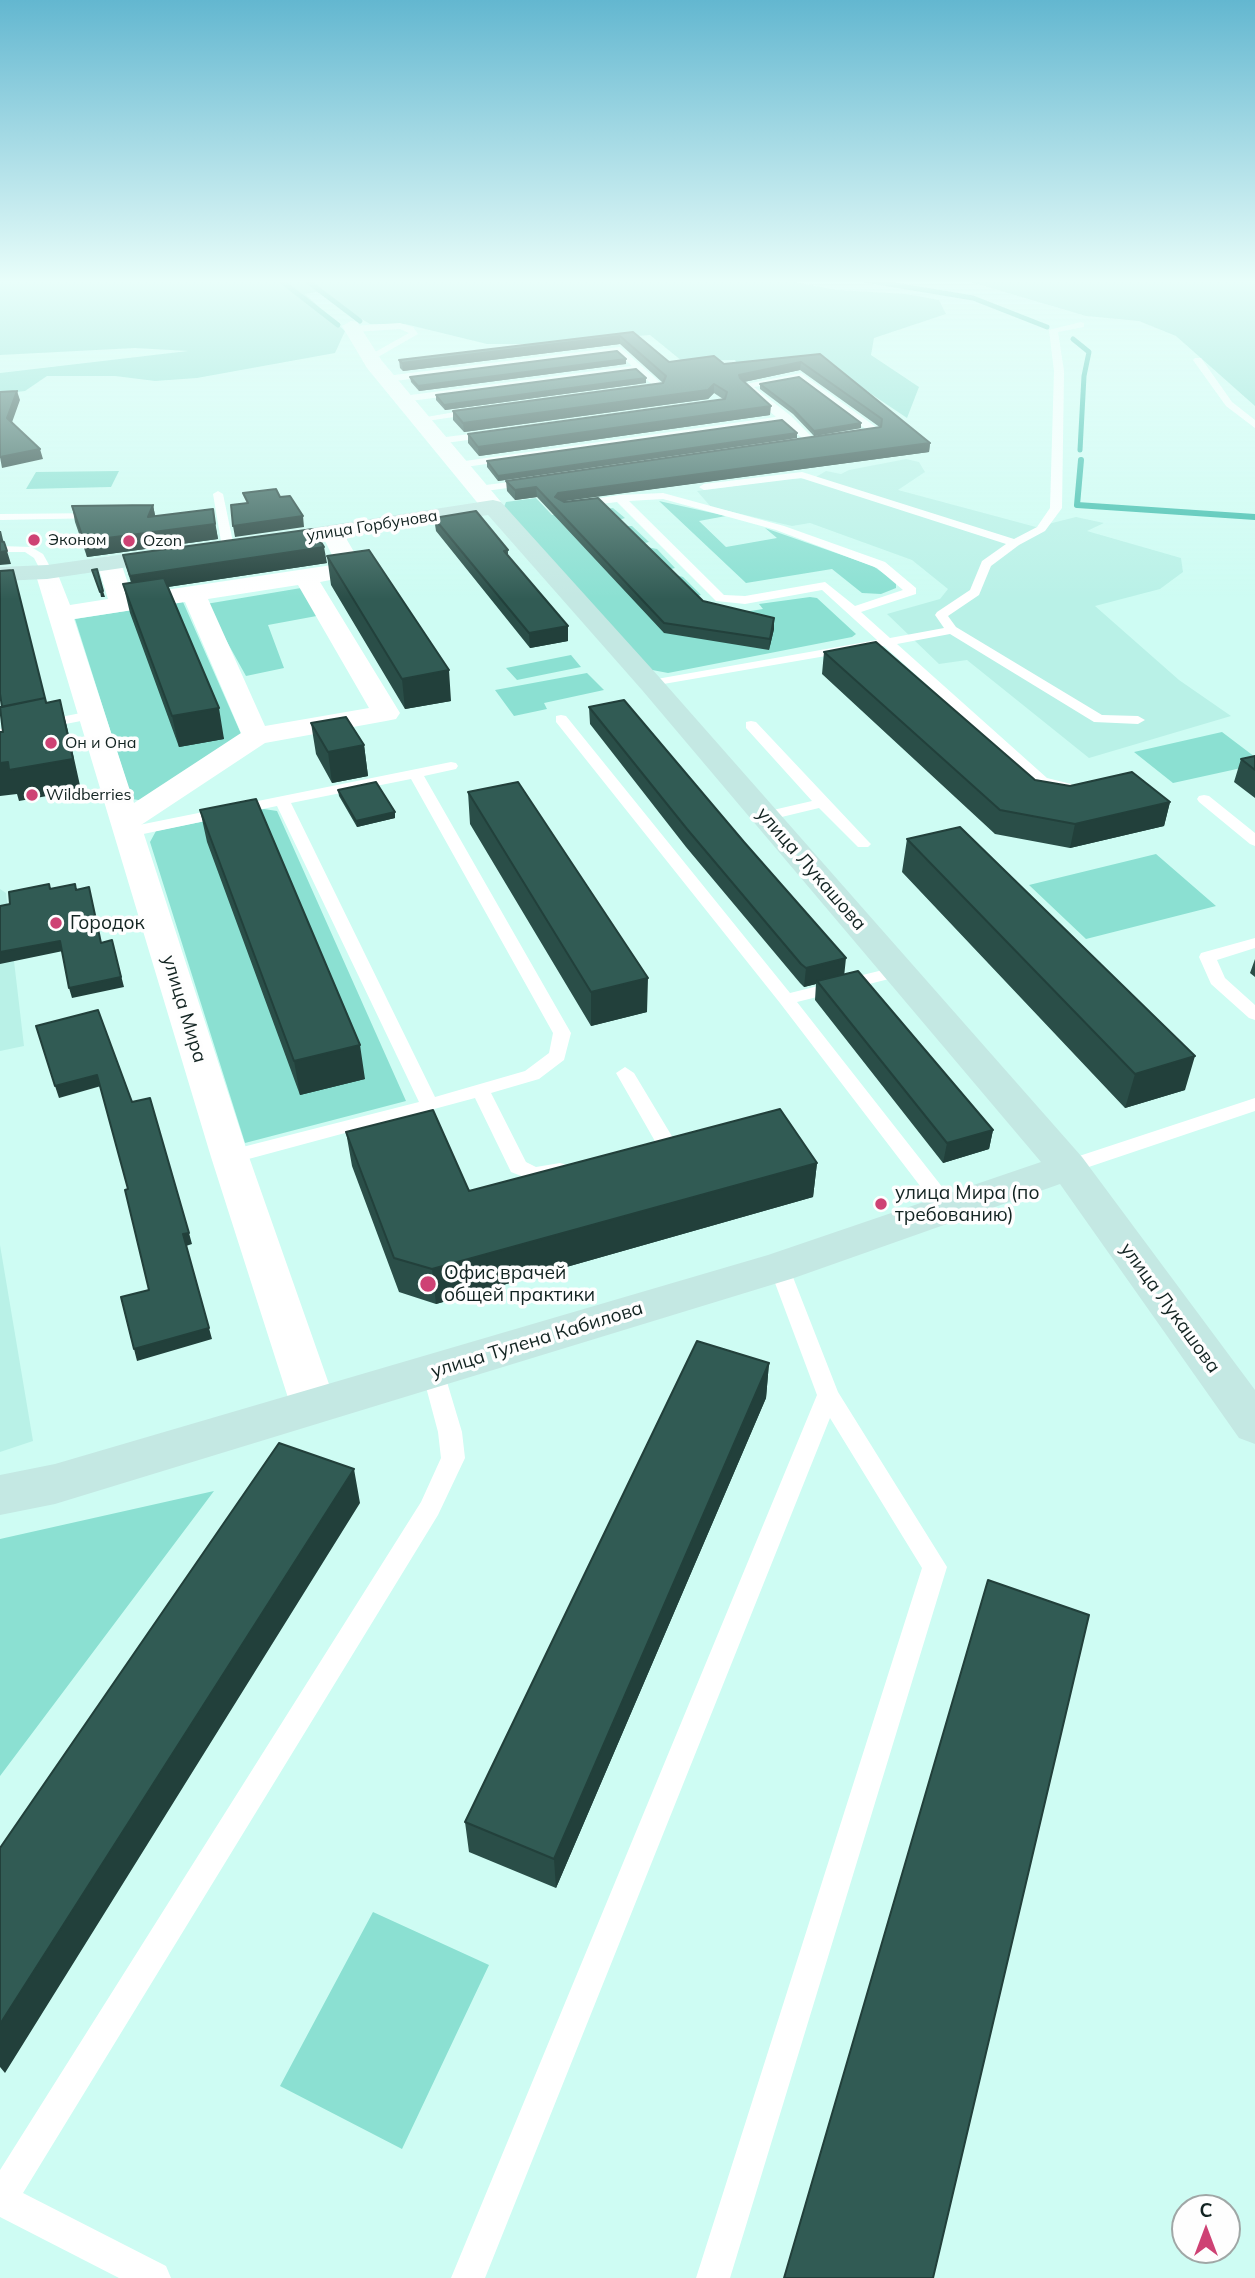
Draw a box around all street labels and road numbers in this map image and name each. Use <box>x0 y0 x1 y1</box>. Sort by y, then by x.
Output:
street label: улица Горбунова <box>305 506 439 546</box>
street label: улица Лукашова <box>751 803 871 935</box>
street label: улица Мира <box>157 953 211 1065</box>
street label: улица Лукашова <box>1115 1238 1225 1378</box>
street label: улица Тулена Кабилова <box>428 1297 646 1383</box>

